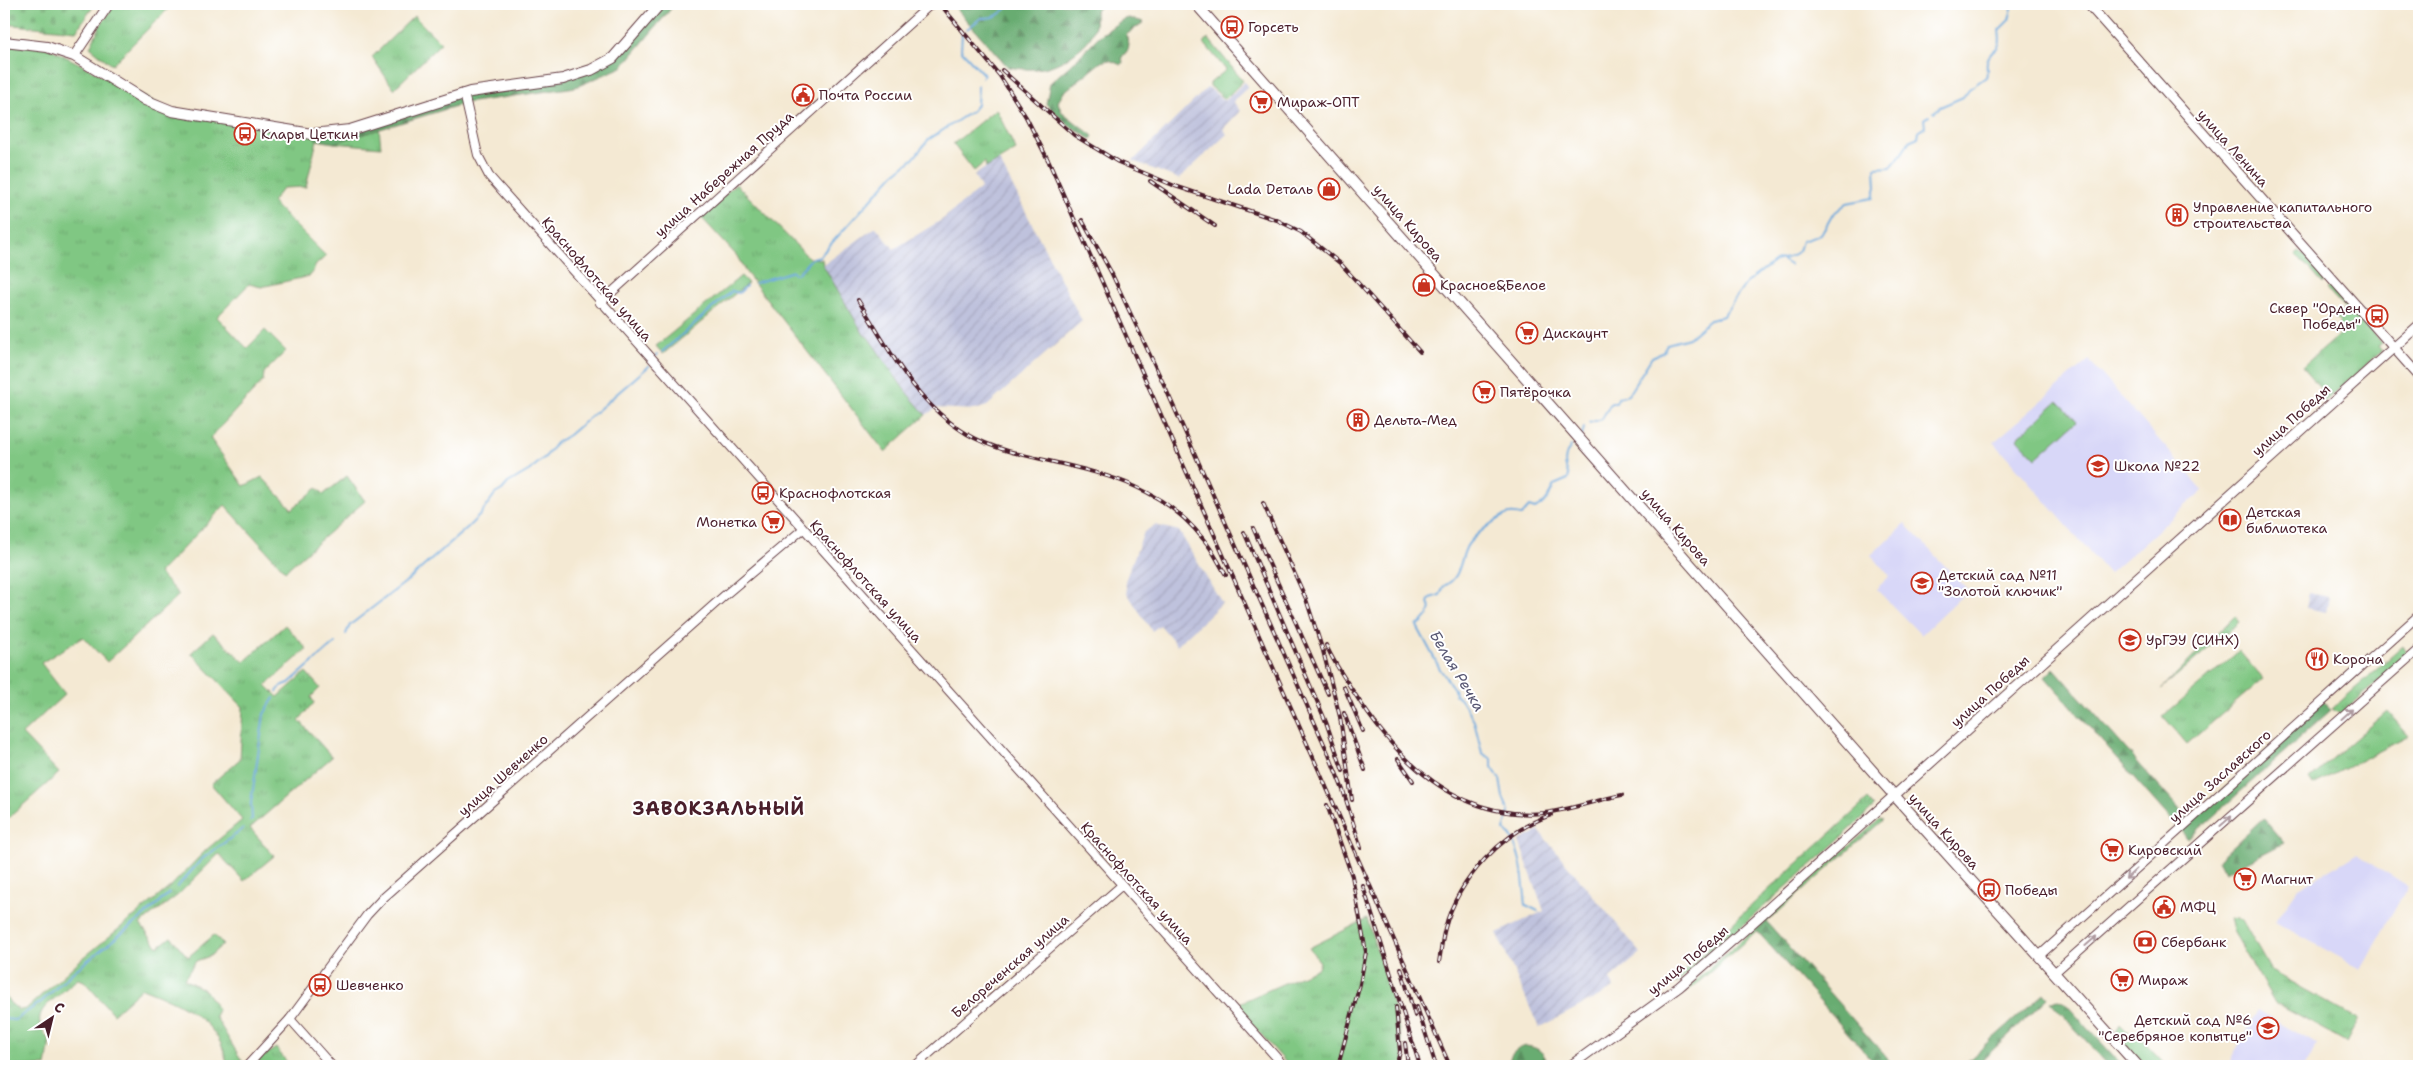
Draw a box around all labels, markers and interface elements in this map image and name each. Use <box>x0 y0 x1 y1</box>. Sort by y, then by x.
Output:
bus stop icon: Горсеть <box>1220 15 1244 39</box>
place label: Горсеть <box>1248 18 1299 36</box>
public building icon: Почта России <box>791 83 815 107</box>
place label: Почта России <box>819 86 912 104</box>
supermarket icon: Мираж-ОПТ <box>1249 90 1273 114</box>
place label: Мираж-ОПТ <box>1277 93 1360 111</box>
street label: улица Ленина <box>2193 105 2273 191</box>
street label: улица Набережная Пруда <box>651 107 797 241</box>
bus stop icon: Клары Цеткин <box>233 122 257 146</box>
place label: Клары Цеткин <box>261 125 359 143</box>
shop icon: Lada Dеталь <box>1317 177 1341 201</box>
place label: Lada Dеталь <box>1227 180 1313 198</box>
street label: улица Кирова <box>1369 180 1447 266</box>
place label: Управление капитального строительства <box>2193 198 2372 232</box>
building icon: Управление капитального строительства <box>2165 203 2189 227</box>
street label: Краснофлотская улица <box>538 213 656 345</box>
shop icon: Красное&Белое <box>1412 273 1436 297</box>
place label: Красное&Белое <box>1440 276 1546 294</box>
place label: Сквер "Орден Победы" <box>2269 299 2361 333</box>
bus stop icon: Сквер "Орден Победы" <box>2365 304 2389 328</box>
supermarket icon: Дискаунт <box>1515 321 1539 345</box>
place label: Дискаунт <box>1543 324 1609 342</box>
supermarket icon: Пятёрочка <box>1472 380 1496 404</box>
street label: улица Победы <box>2248 380 2334 460</box>
place label: Пятёрочка <box>1500 383 1571 401</box>
building icon: Дельта-Мед <box>1346 408 1370 432</box>
place label: Дельта-Мед <box>1374 411 1457 429</box>
school or university icon: Школа №22 <box>2086 454 2110 478</box>
place label: Школа №22 <box>2114 457 2200 475</box>
bus stop icon: Краснофлотская <box>751 481 775 505</box>
place label: Краснофлотская <box>779 484 891 502</box>
street label: улица Кирова <box>1637 484 1715 570</box>
place label: Детская библиотека <box>2246 503 2327 537</box>
library icon: Детская библиотека <box>2218 508 2242 532</box>
supermarket icon: Монетка <box>761 510 785 534</box>
place label: Монетка <box>696 513 757 531</box>
street label: Краснофлотская улица <box>806 516 926 646</box>
place label: Детский сад №11 "Золотой ключик" <box>1938 566 2063 600</box>
school or university icon: Детский сад №11 "Золотой ключик" <box>1910 571 1934 595</box>
water label: Белая Речка <box>1425 627 1489 715</box>
school or university icon: УрГЭУ (СИНХ) <box>2118 628 2142 652</box>
place label: УрГЭУ (СИНХ) <box>2146 631 2239 649</box>
restaurant icon: Корона <box>2305 647 2329 671</box>
place label: Корона <box>2333 650 2383 668</box>
street label: улица Победы <box>1947 651 2033 731</box>
one-way arrow <box>2341 708 2354 720</box>
street label: улица Заславского <box>2165 725 2275 827</box>
street label: улица Шевченко <box>454 730 552 820</box>
street label: улица Кирова <box>1905 789 1983 873</box>
district label: ЗАВОКЗАЛЬНЫЙ <box>633 796 805 821</box>
one-way arrow <box>2219 816 2232 827</box>
street label: Краснофлотская улица <box>1077 818 1197 948</box>
supermarket icon: Кировский <box>2100 838 2124 862</box>
place label: Кировский <box>2128 841 2202 859</box>
supermarket icon: Магнит <box>2233 867 2257 891</box>
one-way arrow <box>2125 868 2138 880</box>
place label: Магнит <box>2261 870 2314 888</box>
bus stop icon: Победы <box>1977 878 2001 902</box>
place label: Победы <box>2005 881 2058 899</box>
public building icon: МФЦ <box>2152 895 2176 919</box>
place label: МФЦ <box>2180 898 2216 916</box>
street label: Белореченская улица <box>948 910 1073 1022</box>
street label: улица Победы <box>1644 921 1732 999</box>
bank icon: Сбербанк <box>2133 930 2157 954</box>
place label: Сбербанк <box>2161 933 2227 951</box>
one-way arrow <box>2084 936 2097 947</box>
supermarket icon: Мираж <box>2110 968 2134 992</box>
place label: Мираж <box>2138 971 2189 989</box>
bus stop icon: Шевченко <box>308 973 332 997</box>
place label: Шевченко <box>336 976 404 994</box>
north arrow <box>28 992 78 1042</box>
text: С <box>51 998 68 1017</box>
place label: Детский сад №6 "Серебряное копытце" <box>2098 1011 2252 1045</box>
school or university icon: Детский сад №6 "Серебряное копытце" <box>2256 1016 2280 1040</box>

